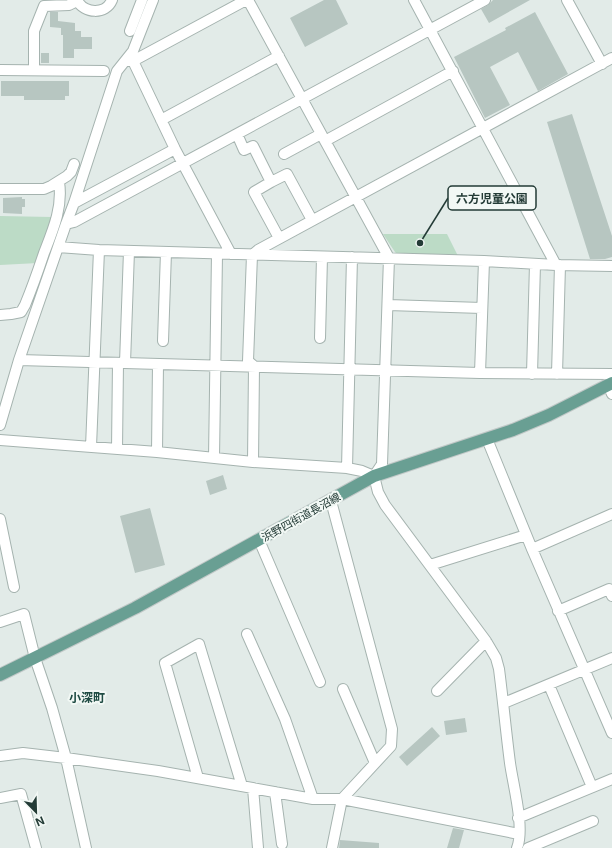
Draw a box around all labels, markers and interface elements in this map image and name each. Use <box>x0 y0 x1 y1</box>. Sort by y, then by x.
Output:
callout: 六方児童公園 <box>448 186 536 210</box>
text: 六方児童公園 <box>456 191 528 206</box>
street label: 浜野四街道長沼線 <box>259 490 343 544</box>
district label: 小深町 <box>69 690 105 705</box>
north arrow <box>16 792 56 832</box>
text: N <box>33 813 47 829</box>

